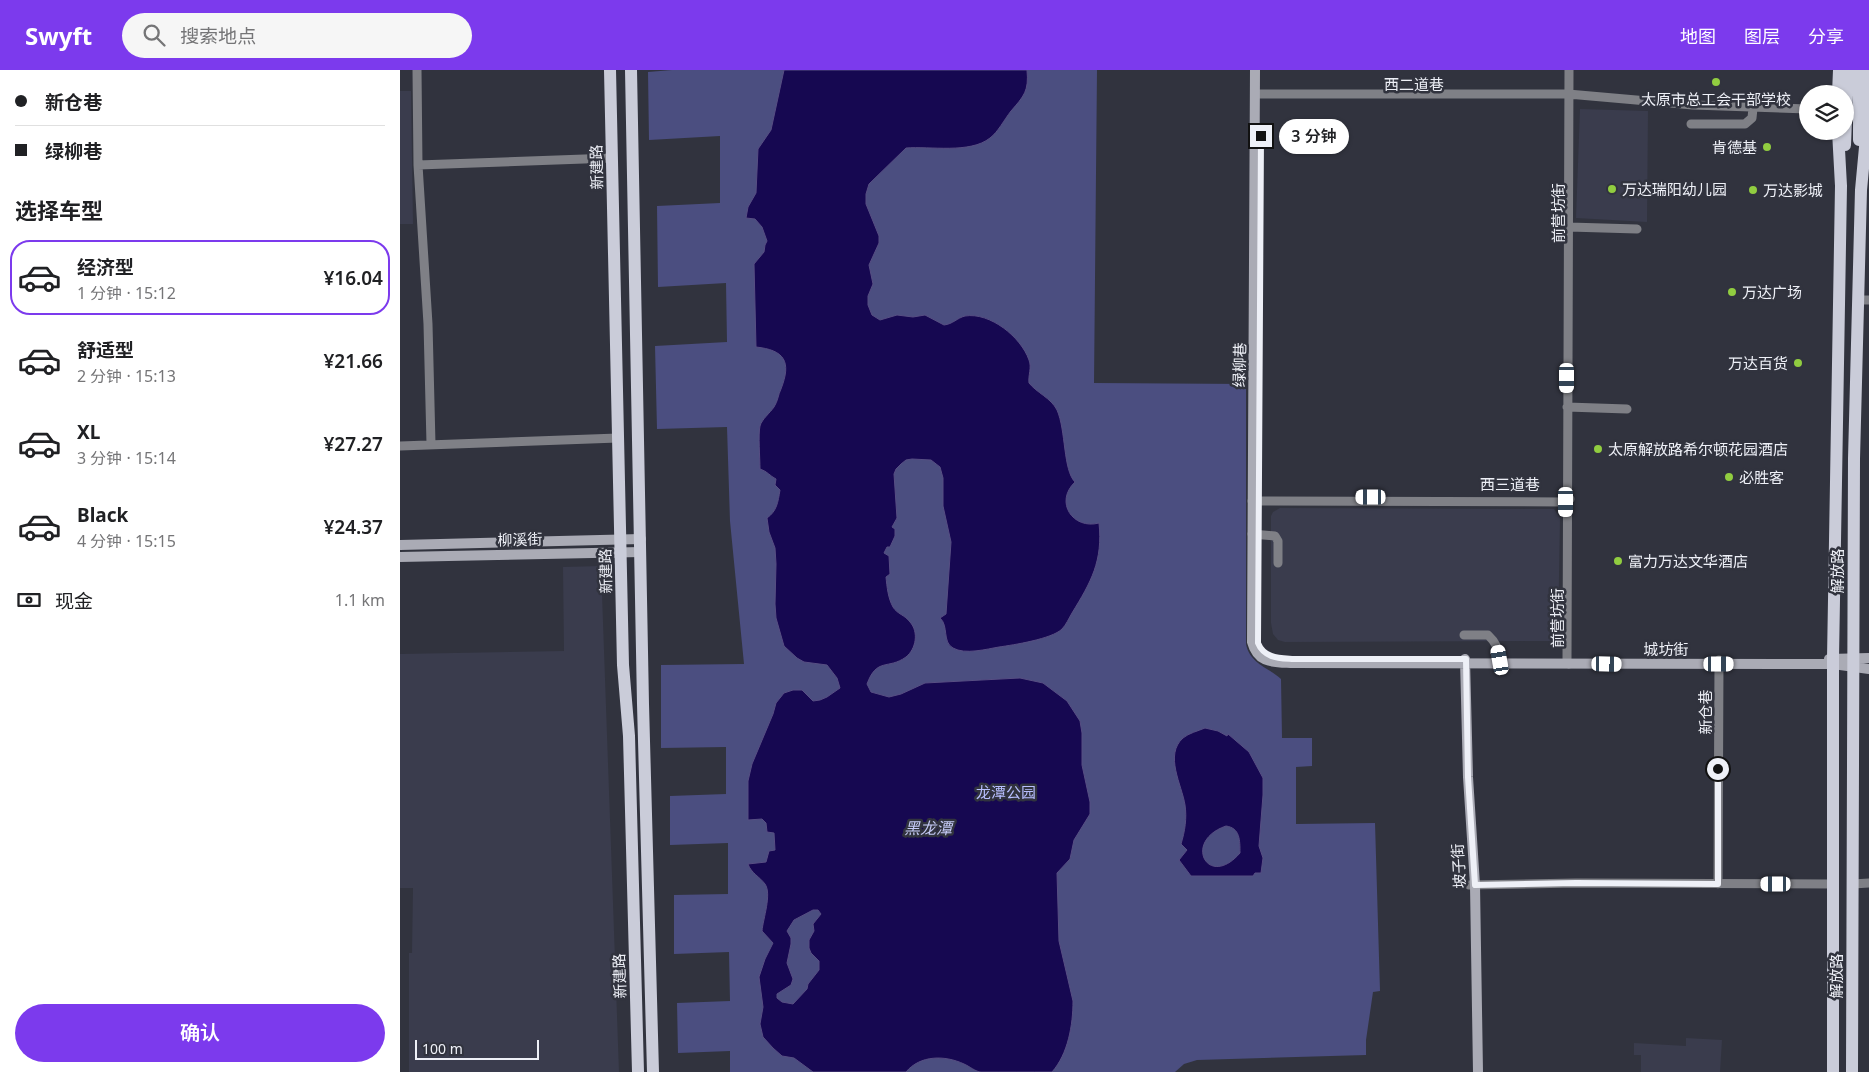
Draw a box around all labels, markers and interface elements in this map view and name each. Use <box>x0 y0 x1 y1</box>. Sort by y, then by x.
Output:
search box <box>122 13 472 58</box>
text: Swyft <box>25 19 92 52</box>
icon: search <box>140 21 168 49</box>
text: 搜索地点 <box>180 23 256 49</box>
text: 地图 <box>1680 24 1716 48</box>
text: 图层 <box>1744 24 1780 48</box>
text: 分享 <box>1808 24 1844 48</box>
street label: 西二道巷 <box>1384 74 1444 94</box>
marker: 太原市总工会干部学校 <box>1710 76 1722 88</box>
map controls <box>1799 85 1854 140</box>
button: layers <box>1799 85 1854 140</box>
text: 新仓巷 <box>45 89 102 115</box>
place label: 太原市总工会干部学校 <box>1641 89 1791 109</box>
callout: 3 分钟 <box>1278 118 1348 154</box>
route end <box>1250 125 1272 147</box>
text: 3 分钟 <box>1291 125 1337 147</box>
place label: 肯德基 <box>1712 137 1757 157</box>
text: 绿柳巷 <box>45 138 102 164</box>
marker: 肯德基 <box>1761 141 1773 153</box>
street label: 新建路 <box>586 144 606 190</box>
place label: 万达瑞阳幼儿园 <box>1622 179 1727 199</box>
place label: 万达影城 <box>1763 180 1823 200</box>
street label: 前营坊街 <box>1548 183 1568 243</box>
marker: 万达瑞阳幼儿园 <box>1606 183 1618 195</box>
marker: 万达影城 <box>1747 184 1759 196</box>
text: 选择车型 <box>15 195 103 225</box>
text: 经济型 <box>77 254 134 280</box>
icon: car <box>17 255 62 300</box>
text: ¥16.04 <box>323 265 383 291</box>
text: 1 分钟 · 15:12 <box>77 282 176 304</box>
place label: 万达广场 <box>1742 282 1802 302</box>
marker: 万达广场 <box>1726 286 1738 298</box>
text: 舒适型 <box>77 337 134 363</box>
icon: car <box>17 338 62 383</box>
street label: 绿柳巷 <box>1229 342 1249 388</box>
text: ¥21.66 <box>323 348 383 374</box>
place label: 万达百货 <box>1728 353 1788 373</box>
marker: 万达百货 <box>1792 357 1804 369</box>
car <box>1559 363 1574 393</box>
text: 2 分钟 · 15:13 <box>77 365 176 387</box>
text: XL <box>77 419 100 445</box>
icon: car <box>17 421 62 466</box>
text: ¥27.27 <box>323 431 383 457</box>
place label: 太原解放路希尔顿花园酒店 <box>1608 439 1788 459</box>
marker: 太原解放路希尔顿花园酒店 <box>1592 443 1604 455</box>
text: 3 分钟 · 15:14 <box>77 447 176 469</box>
place label: 必胜客 <box>1739 467 1784 487</box>
marker: 必胜客 <box>1723 471 1735 483</box>
street label: 西三道巷 <box>1480 474 1540 494</box>
car <box>1558 487 1573 517</box>
car <box>1356 490 1386 505</box>
text: Black <box>77 502 128 528</box>
icon: car <box>17 504 62 549</box>
text: ¥24.37 <box>323 514 383 540</box>
street label: 柳溪街 <box>497 529 543 549</box>
text: 4 分钟 · 15:15 <box>77 530 176 552</box>
street label: 新建路 <box>595 548 615 594</box>
street label: 解放路 <box>1827 548 1847 594</box>
place label: 富力万达文华酒店 <box>1628 551 1748 571</box>
marker: 富力万达文华酒店 <box>1612 555 1624 567</box>
icon: cash <box>15 586 43 614</box>
text: 现金 <box>55 588 93 614</box>
street label: 前营坊街 <box>1547 588 1567 648</box>
text: 1.1 km <box>335 589 385 611</box>
street label: 城坊街 <box>1643 639 1689 659</box>
car <box>1490 644 1509 676</box>
car <box>1591 656 1622 672</box>
car <box>1704 657 1734 672</box>
street label: 新仓巷 <box>1695 689 1715 735</box>
route start <box>1707 758 1729 780</box>
park label: 龙潭公园 <box>976 782 1036 802</box>
water label: 黑龙潭 <box>904 817 955 839</box>
street label: 坡子街 <box>1447 843 1469 889</box>
car <box>1761 877 1791 892</box>
street label: 新建路 <box>608 953 630 999</box>
street label: 解放路 <box>1826 953 1846 999</box>
button: 确认 <box>15 1004 385 1062</box>
scale bar <box>415 1037 539 1060</box>
text: 100 m <box>422 1039 463 1058</box>

